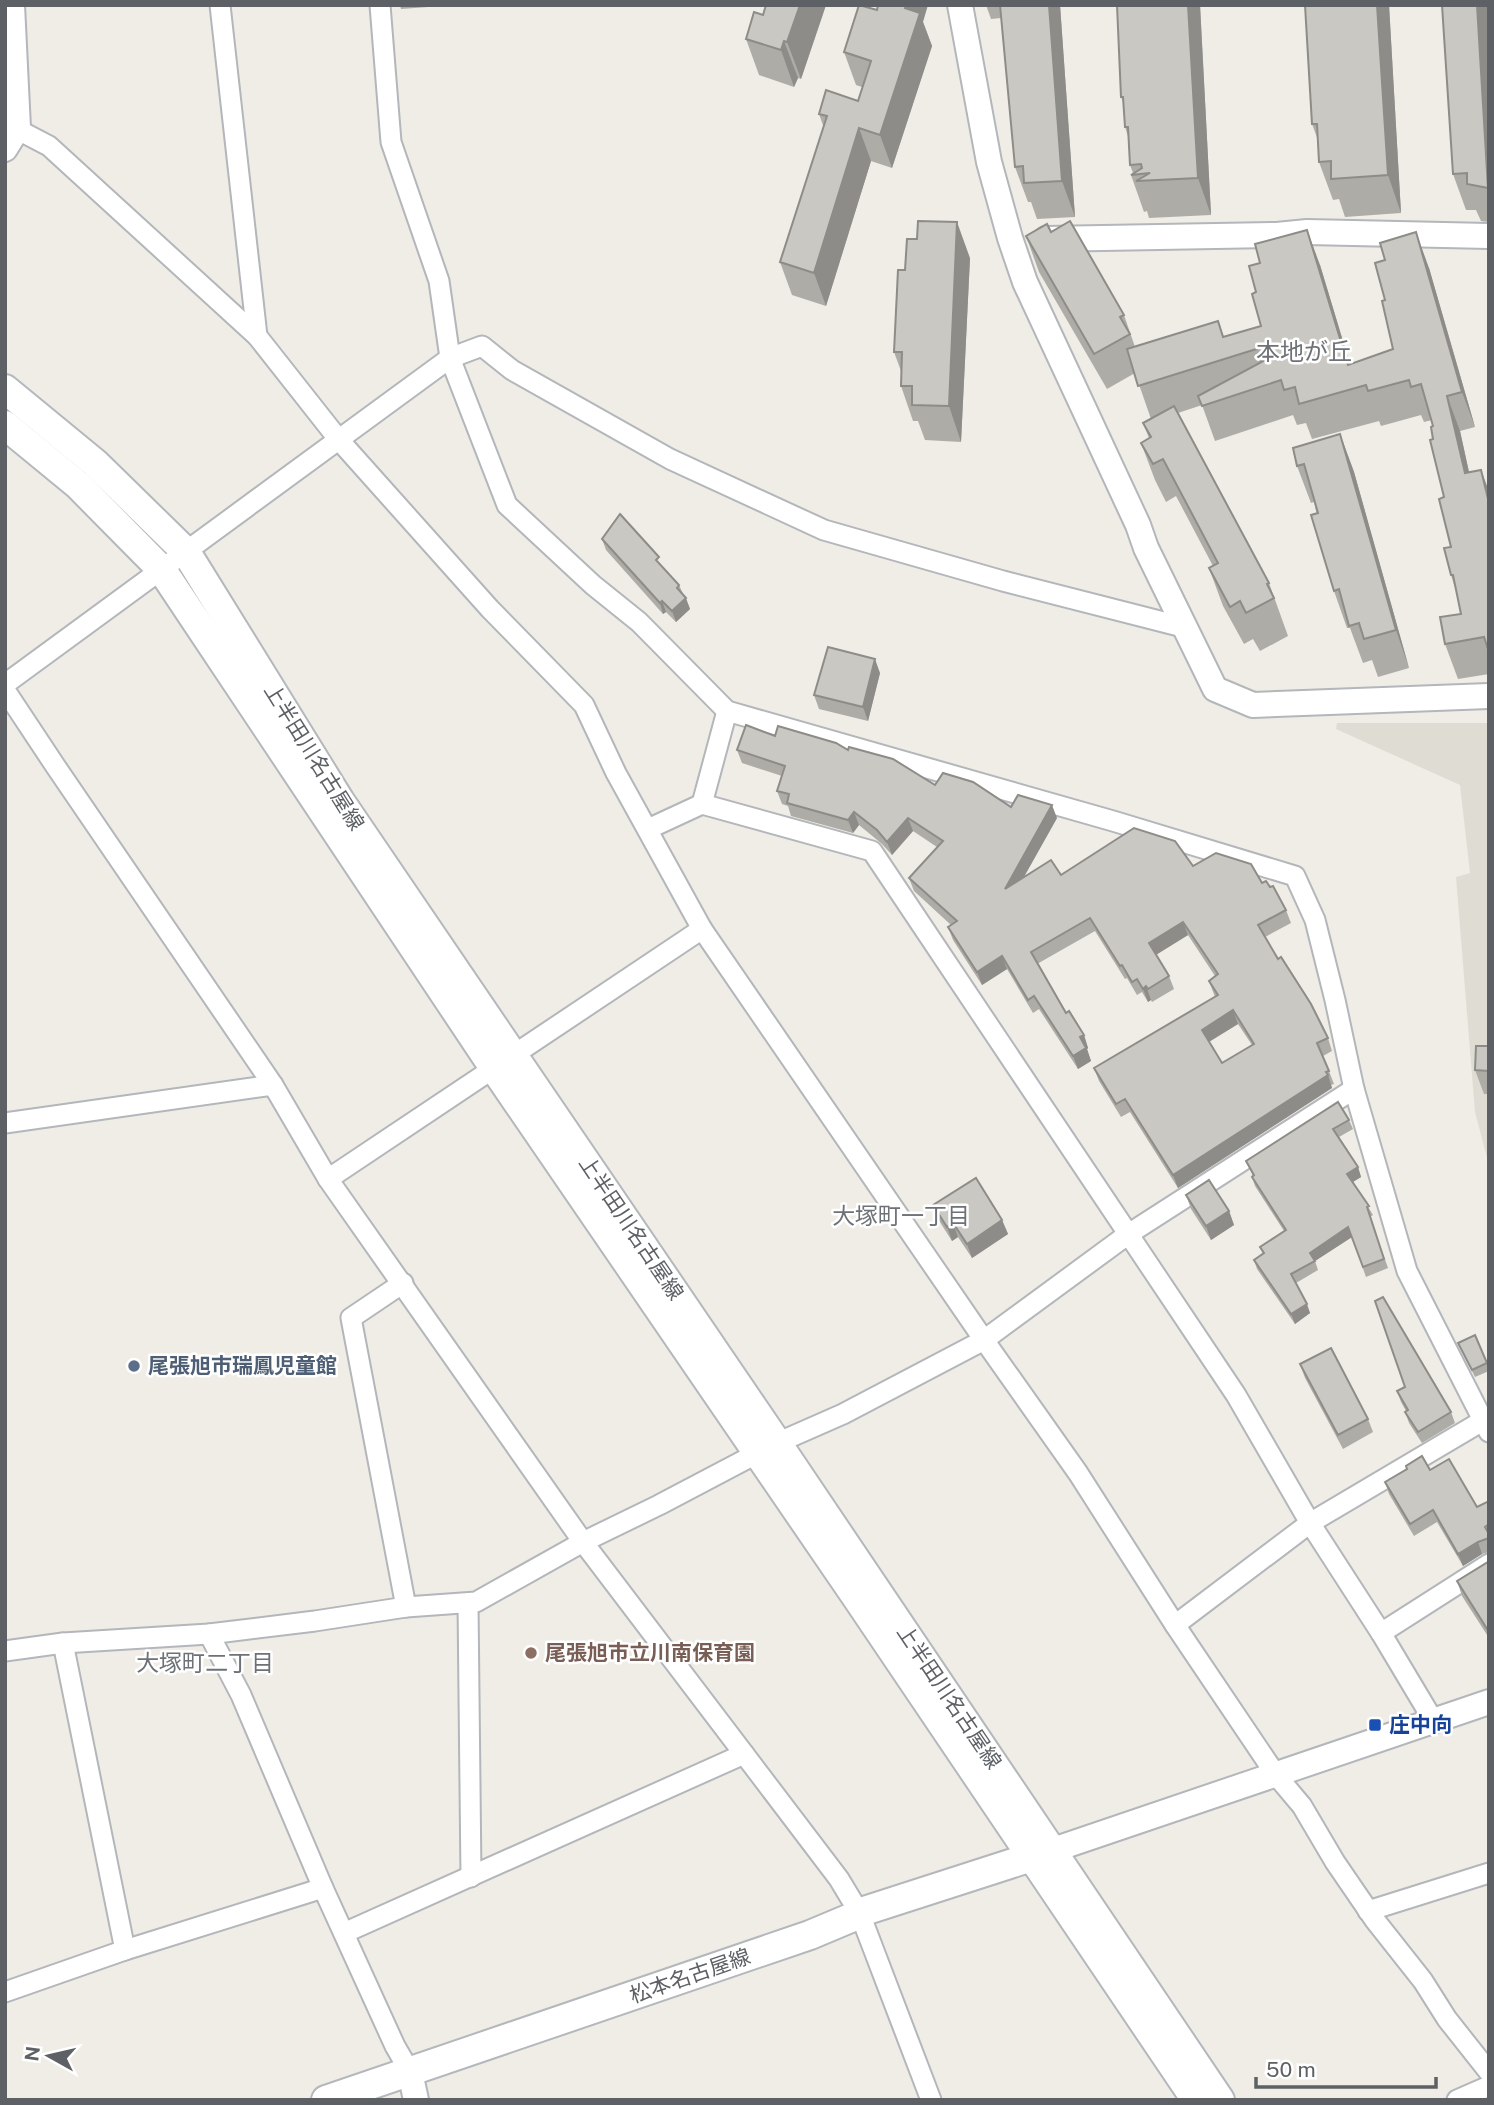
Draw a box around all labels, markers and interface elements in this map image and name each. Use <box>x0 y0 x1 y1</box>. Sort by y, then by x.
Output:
district label: 本地が丘 <box>1256 337 1352 365</box>
street label: 上半田川名古屋線 <box>259 679 370 835</box>
street label: 上半田川名古屋線 <box>574 1151 689 1304</box>
district label: 大塚町一丁目 <box>832 1202 970 1229</box>
place label: 尾張旭市瑞鳳児童館 <box>148 1353 337 1378</box>
marker: 尾張旭市瑞鳳児童館 <box>126 1358 142 1374</box>
street label: 上半田川名古屋線 <box>892 1620 1007 1773</box>
place label: 尾張旭市立川南保育園 <box>545 1640 755 1665</box>
marker: 尾張旭市立川南保育園 <box>523 1645 539 1661</box>
district label: 大塚町二丁目 <box>136 1649 274 1676</box>
place label: 庄中向 <box>1389 1712 1452 1737</box>
marker: 庄中向 <box>1367 1717 1383 1733</box>
street label: 松本名古屋線 <box>626 1943 753 2008</box>
north arrow <box>14 2021 84 2091</box>
text: N <box>20 2045 44 2063</box>
scale bar <box>1256 2046 1436 2090</box>
text: 50 m <box>1266 2057 1316 2082</box>

